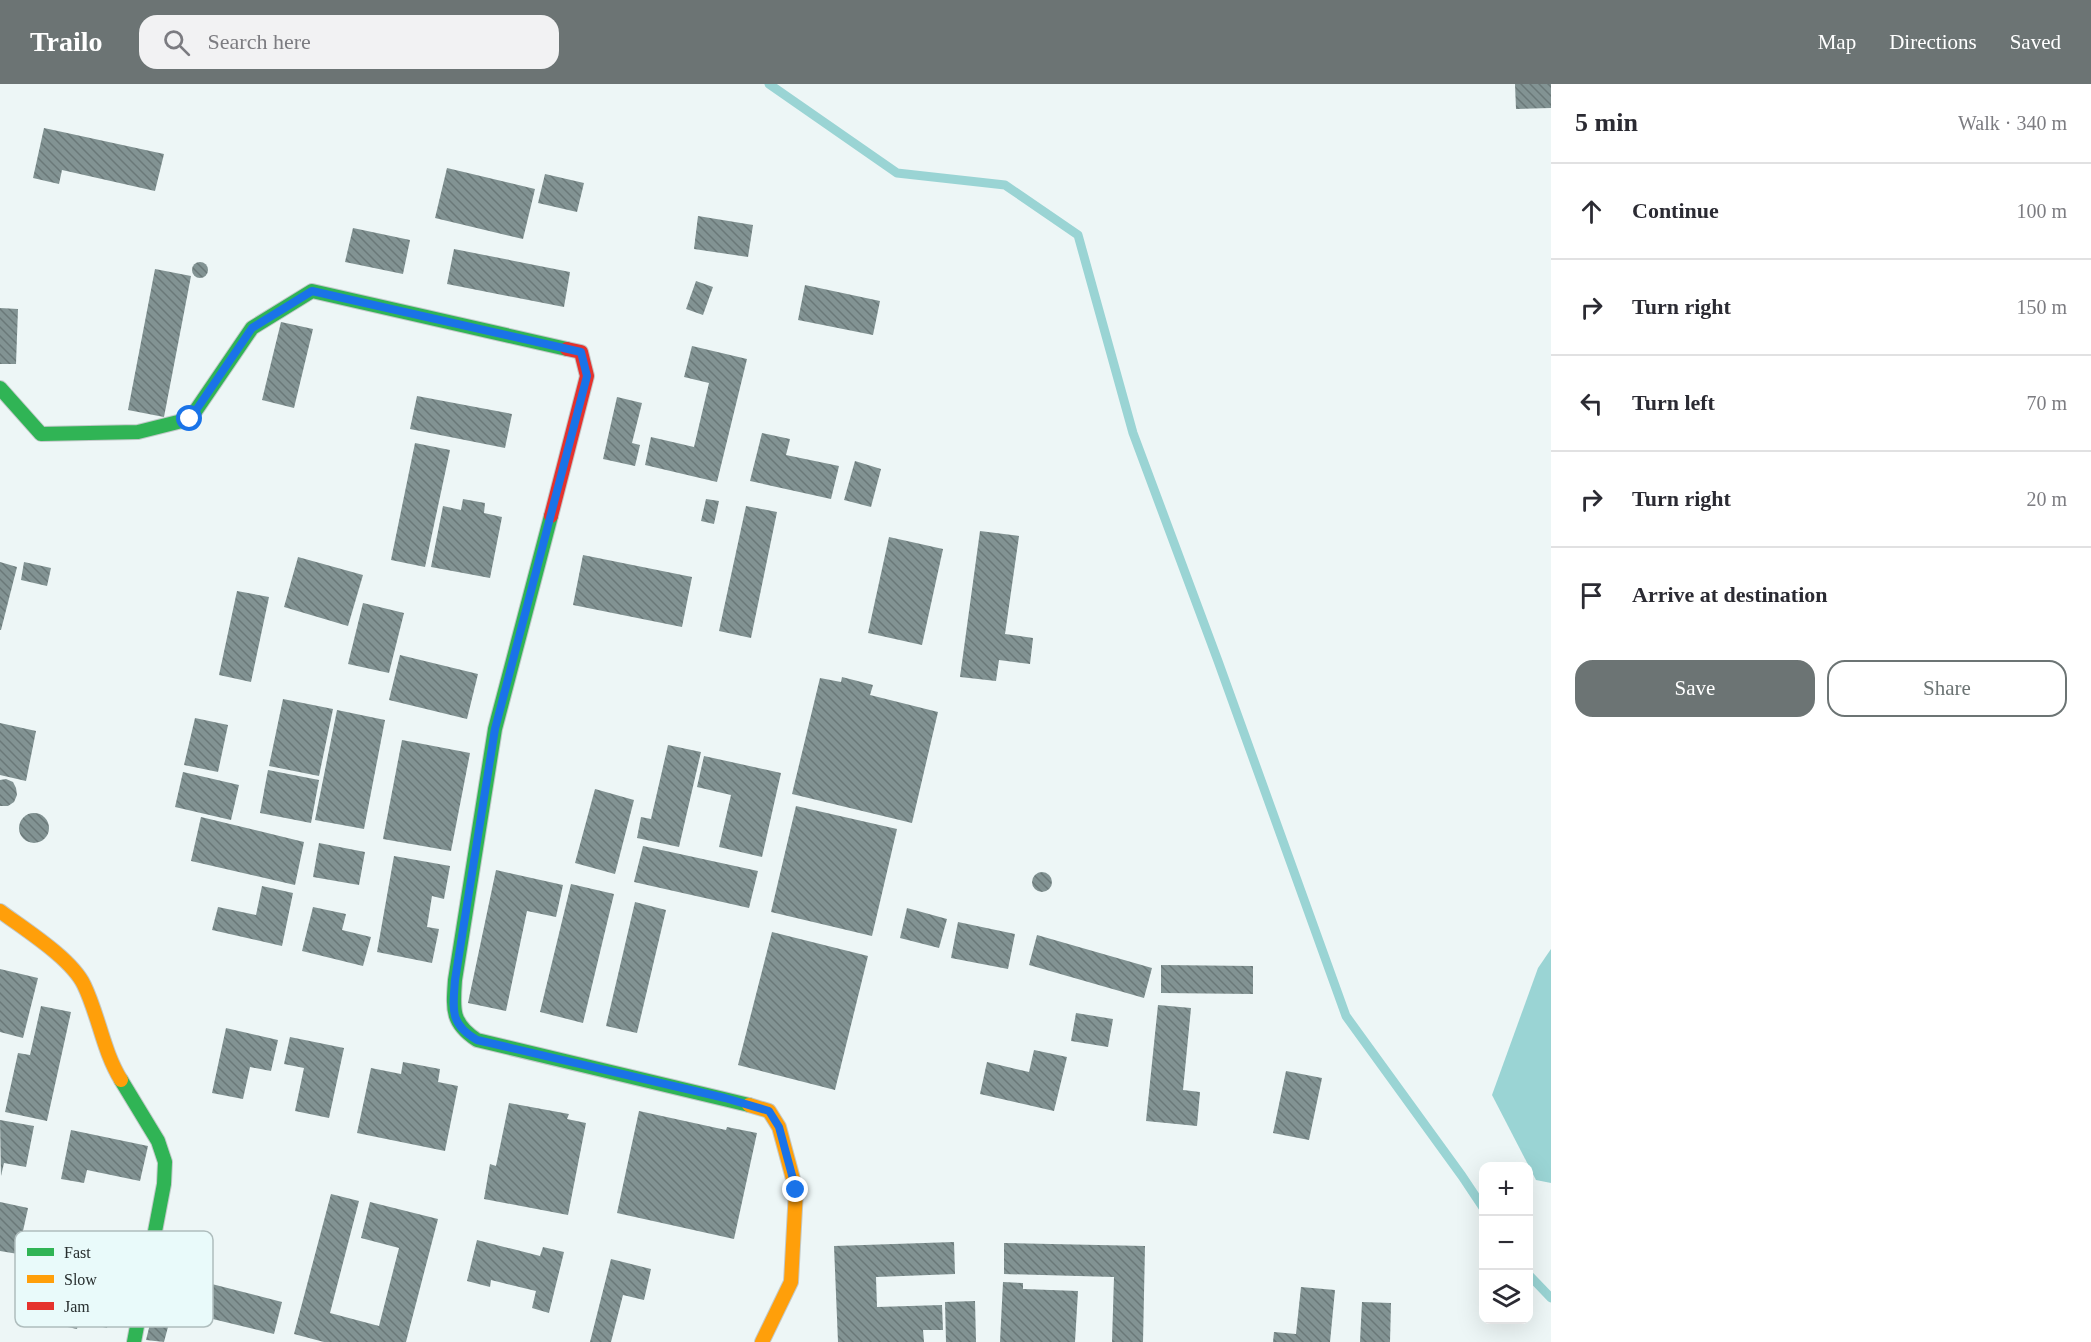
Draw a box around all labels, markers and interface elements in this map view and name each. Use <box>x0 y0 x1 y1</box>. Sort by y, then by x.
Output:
search box <box>139 15 559 69</box>
text: Trailo <box>30 26 103 57</box>
icon: search <box>160 26 193 59</box>
text: Search here <box>208 29 311 54</box>
text: Map <box>1818 30 1856 54</box>
text: Directions <box>1889 30 1977 54</box>
text: Saved <box>2010 30 2061 54</box>
text: 5 min <box>1575 108 1638 137</box>
text: Walk · 340 m <box>1958 112 2067 134</box>
icon: ahead <box>1575 195 1608 228</box>
text: Continue <box>1632 198 1719 223</box>
text: 100 m <box>2016 200 2067 222</box>
icon: right <box>1575 291 1608 324</box>
text: Turn right <box>1632 294 1731 319</box>
text: 150 m <box>2016 296 2067 318</box>
icon: left <box>1575 387 1608 420</box>
text: Turn left <box>1632 390 1715 415</box>
text: 70 m <box>2026 392 2067 414</box>
route start <box>176 405 202 431</box>
icon: right <box>1575 483 1608 516</box>
text: Turn right <box>1632 486 1731 511</box>
text: 20 m <box>2026 488 2067 510</box>
icon: arrive <box>1575 579 1608 612</box>
text: Arrive at destination <box>1632 582 1828 607</box>
button: Save <box>1575 660 1815 717</box>
button: Share <box>1827 660 2067 717</box>
map controls <box>1479 1162 1533 1324</box>
button: + <box>1479 1162 1533 1216</box>
route end <box>782 1176 808 1202</box>
button: − <box>1479 1216 1533 1270</box>
legend <box>15 1231 213 1327</box>
text: Fast <box>64 1244 91 1261</box>
button: layers <box>1479 1270 1533 1324</box>
text: Slow <box>64 1271 97 1288</box>
text: Jam <box>64 1298 90 1315</box>

